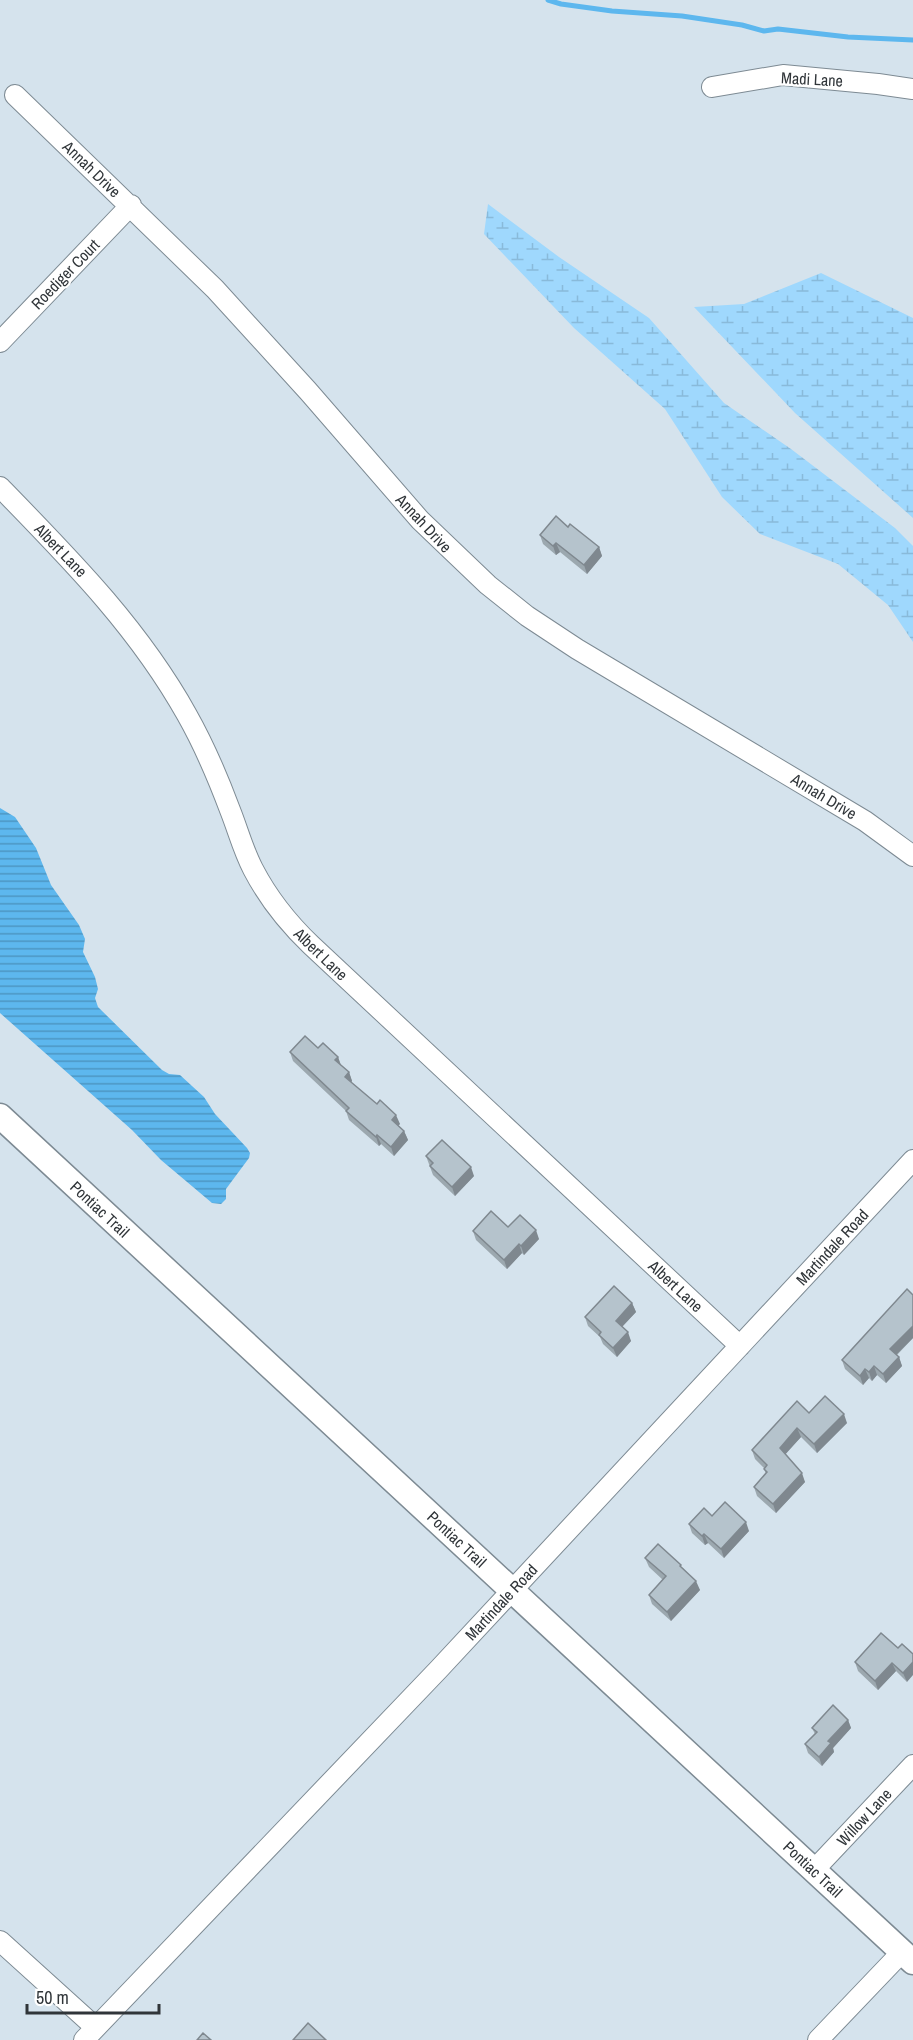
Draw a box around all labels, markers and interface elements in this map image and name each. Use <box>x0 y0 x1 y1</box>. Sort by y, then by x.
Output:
street label: Madi Lane <box>780 66 844 92</box>
street label: Annah Drive <box>57 135 126 202</box>
street label: Roediger Court <box>26 234 104 314</box>
street label: Annah Drive <box>390 488 457 557</box>
street label: Albert Lane <box>29 518 92 582</box>
street label: Annah Drive <box>786 767 861 824</box>
street label: Albert Lane <box>289 922 353 985</box>
street label: Pontiac Trail <box>66 1176 135 1242</box>
street label: Martindale Road <box>791 1204 873 1290</box>
street label: Albert Lane <box>643 1254 708 1317</box>
street label: Pontiac Trail <box>423 1506 492 1572</box>
street label: Martindale Road <box>460 1559 542 1645</box>
street label: Willow Lane <box>832 1783 896 1851</box>
street label: Pontiac Trail <box>779 1836 848 1902</box>
scale bar <box>27 1977 159 2015</box>
text: 50 m <box>36 1985 69 2010</box>

